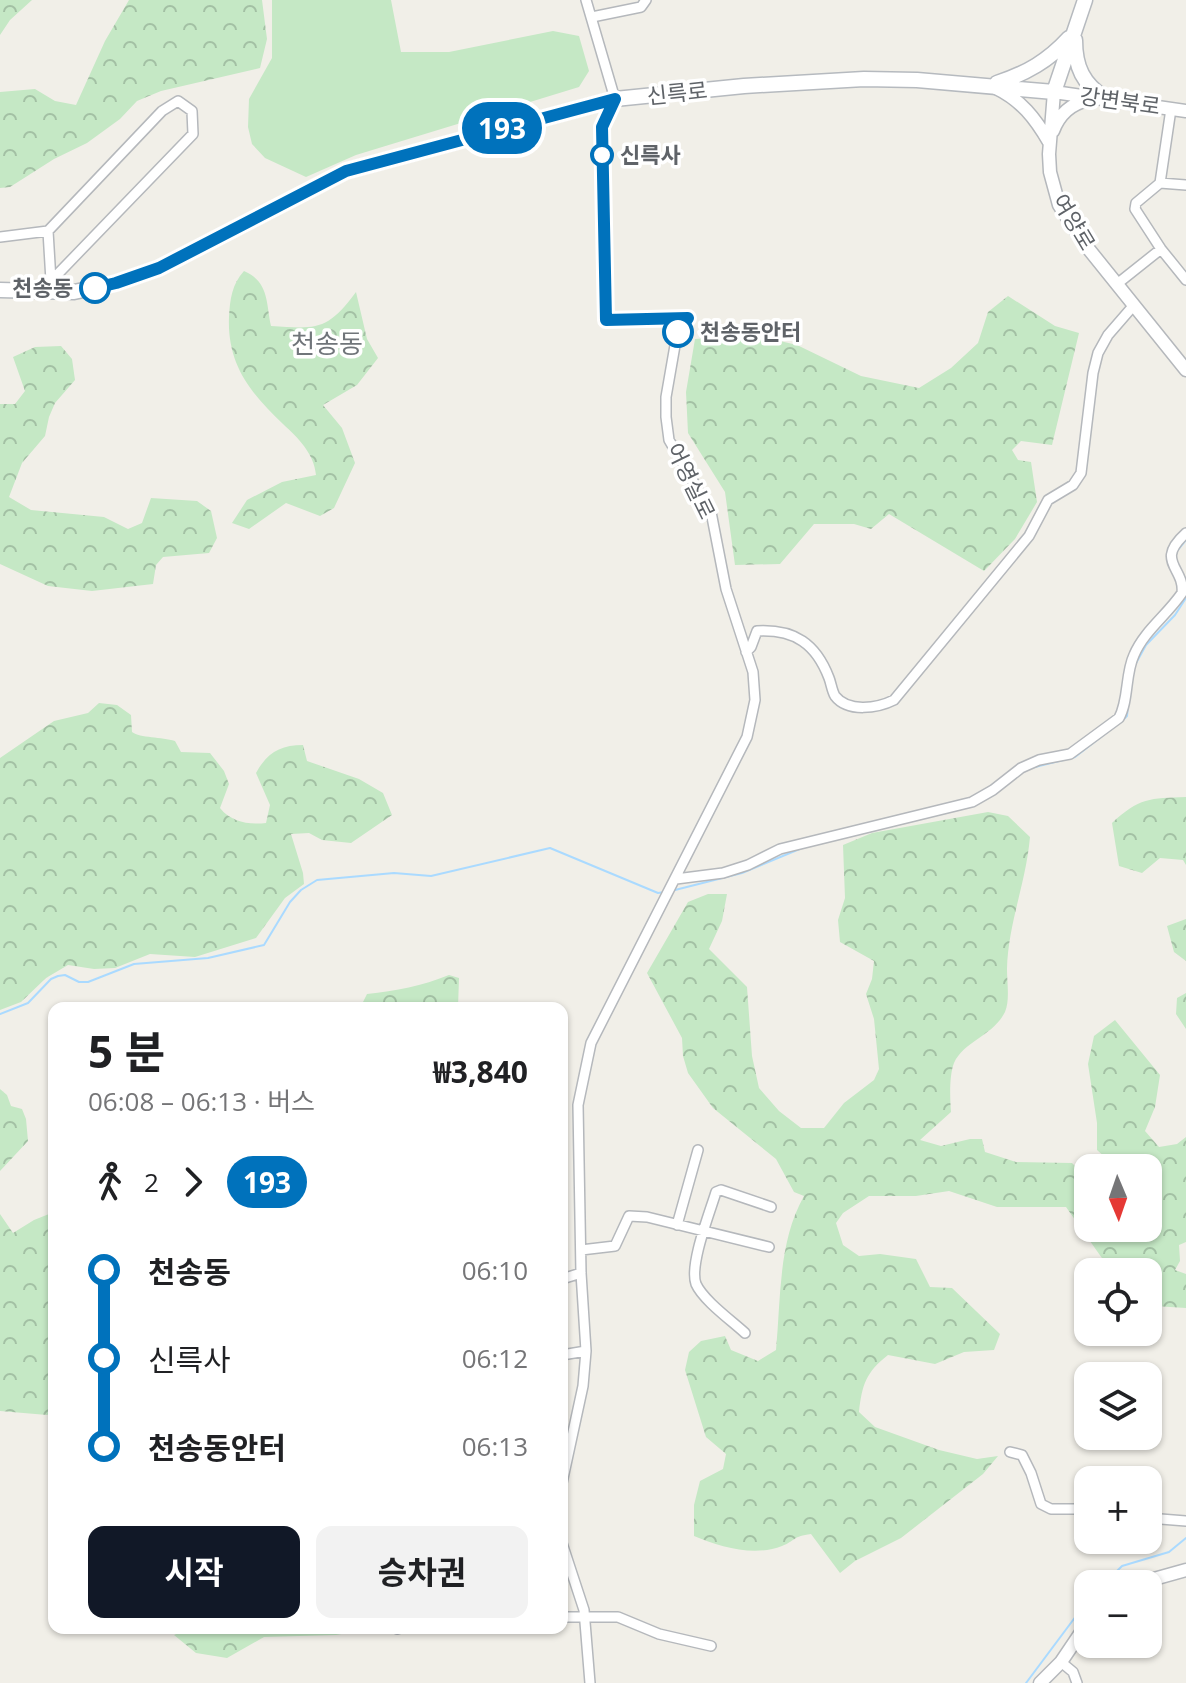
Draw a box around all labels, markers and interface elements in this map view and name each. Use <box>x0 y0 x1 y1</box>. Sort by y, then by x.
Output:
street label: 신륵로 <box>645 74 709 110</box>
street label: 강변북로 <box>1078 80 1162 120</box>
line badge: 193 <box>456 102 548 154</box>
text: 193 <box>478 109 526 147</box>
place label: 신륵사 <box>620 139 681 169</box>
marker: 신륵사 <box>591 144 613 166</box>
street label: 여양로 <box>1046 188 1103 255</box>
place label: 천송동 <box>12 272 73 302</box>
marker: 천송동 <box>80 273 110 303</box>
place label: 천송동안터 <box>700 316 801 346</box>
marker: 천송동안터 <box>663 317 693 347</box>
district label: 천송동 <box>291 325 363 361</box>
street label: 어영실로 <box>661 438 723 524</box>
text: 5 분 <box>88 1021 165 1081</box>
text: ₩3,840 <box>433 1051 528 1092</box>
text: 06:08 – 06:13 · 버스 <box>88 1083 315 1119</box>
north arrow <box>1074 1154 1162 1242</box>
map controls <box>1074 1154 1162 1658</box>
icon: walk <box>88 1160 132 1204</box>
icon: forward <box>171 1160 215 1204</box>
text: 193 <box>243 1163 291 1201</box>
text: 2 <box>144 1164 159 1200</box>
text: 천송동 <box>148 1251 231 1292</box>
text: 06:10 <box>462 1252 528 1288</box>
button: locate <box>1074 1258 1162 1346</box>
text: 신륵사 <box>148 1339 231 1380</box>
text: 06:12 <box>462 1340 528 1376</box>
button: layers <box>1074 1362 1162 1450</box>
text: 천송동안터 <box>148 1427 286 1468</box>
text: 06:13 <box>462 1428 528 1464</box>
button: + <box>1074 1466 1162 1554</box>
button: 시작 <box>88 1526 300 1618</box>
button: 승차권 <box>316 1526 528 1618</box>
button: − <box>1074 1570 1162 1658</box>

